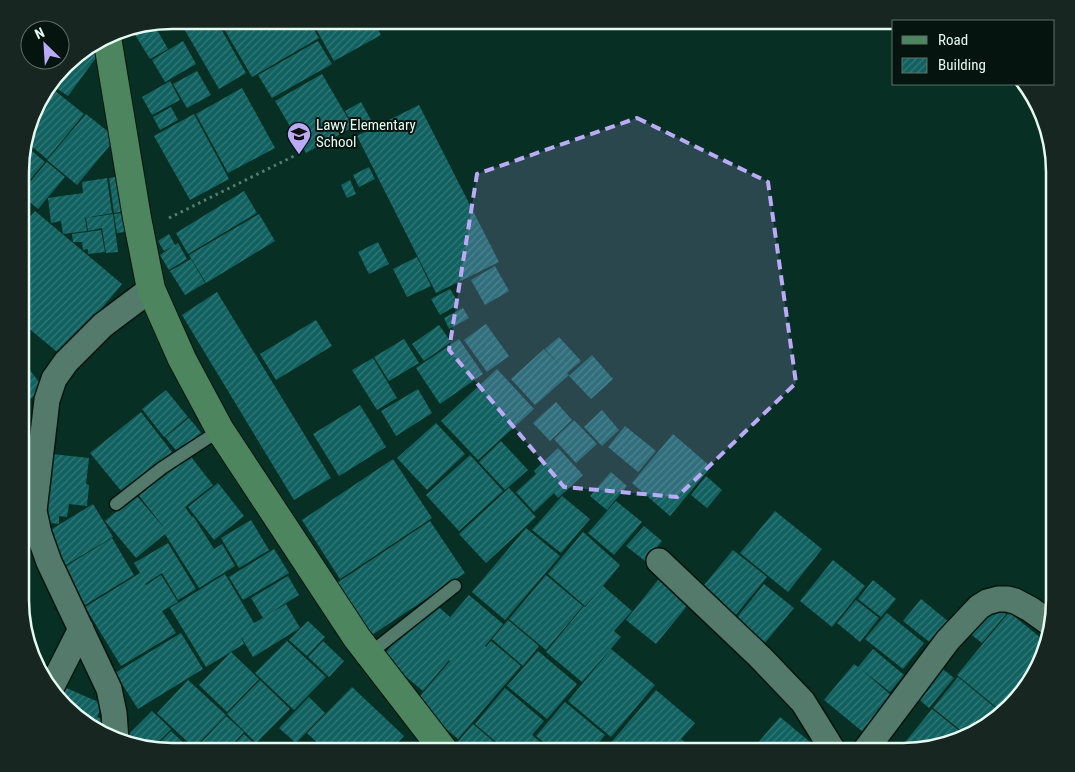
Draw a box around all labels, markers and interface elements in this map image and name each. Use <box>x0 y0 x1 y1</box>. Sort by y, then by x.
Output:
north arrow <box>20 20 70 70</box>
legend <box>892 20 1055 85</box>
text: N <box>32 24 47 42</box>
text: Road <box>938 31 968 49</box>
text: Building <box>938 56 986 74</box>
place label: Lawy Elementary School <box>316 116 416 151</box>
school or university icon: Lawy Elementary School <box>286 121 312 155</box>

